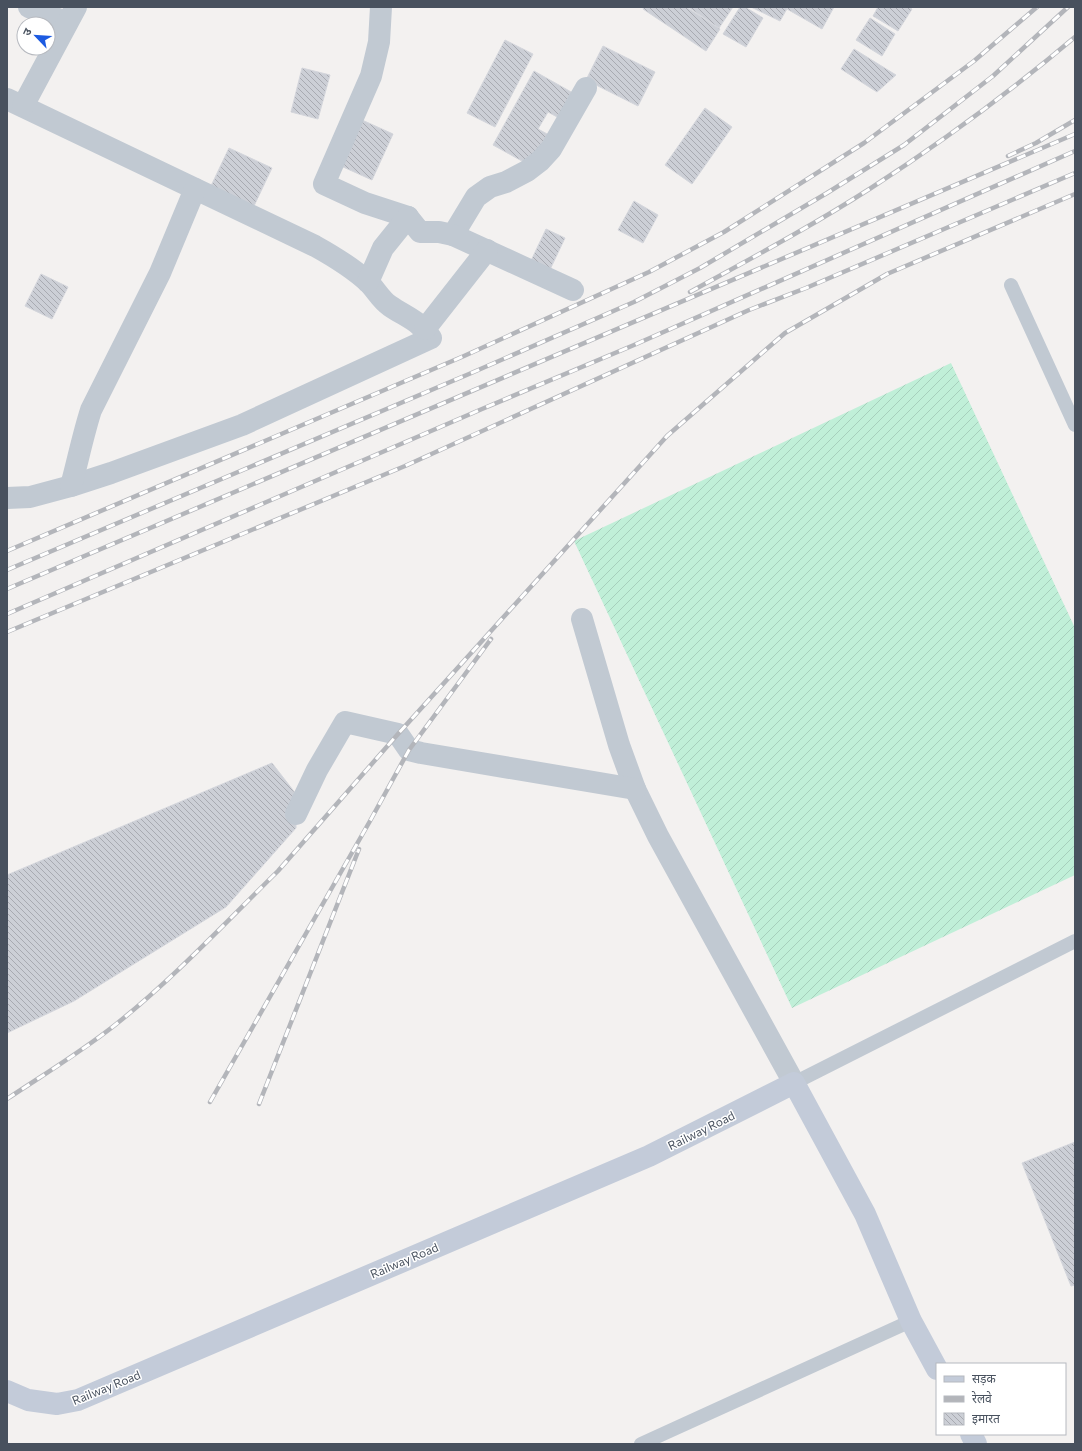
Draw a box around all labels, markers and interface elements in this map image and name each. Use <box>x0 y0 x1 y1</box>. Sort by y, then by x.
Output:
north arrow <box>16 16 56 56</box>
text: उ <box>19 25 34 37</box>
street label: Railway Road <box>665 1108 737 1152</box>
street label: Railway Road <box>368 1239 440 1281</box>
legend <box>936 1363 1066 1435</box>
street label: Railway Road <box>70 1367 142 1407</box>
text: सड़क <box>972 1371 997 1386</box>
text: रेलवे <box>972 1391 992 1405</box>
text: इमारत <box>972 1411 1001 1426</box>

